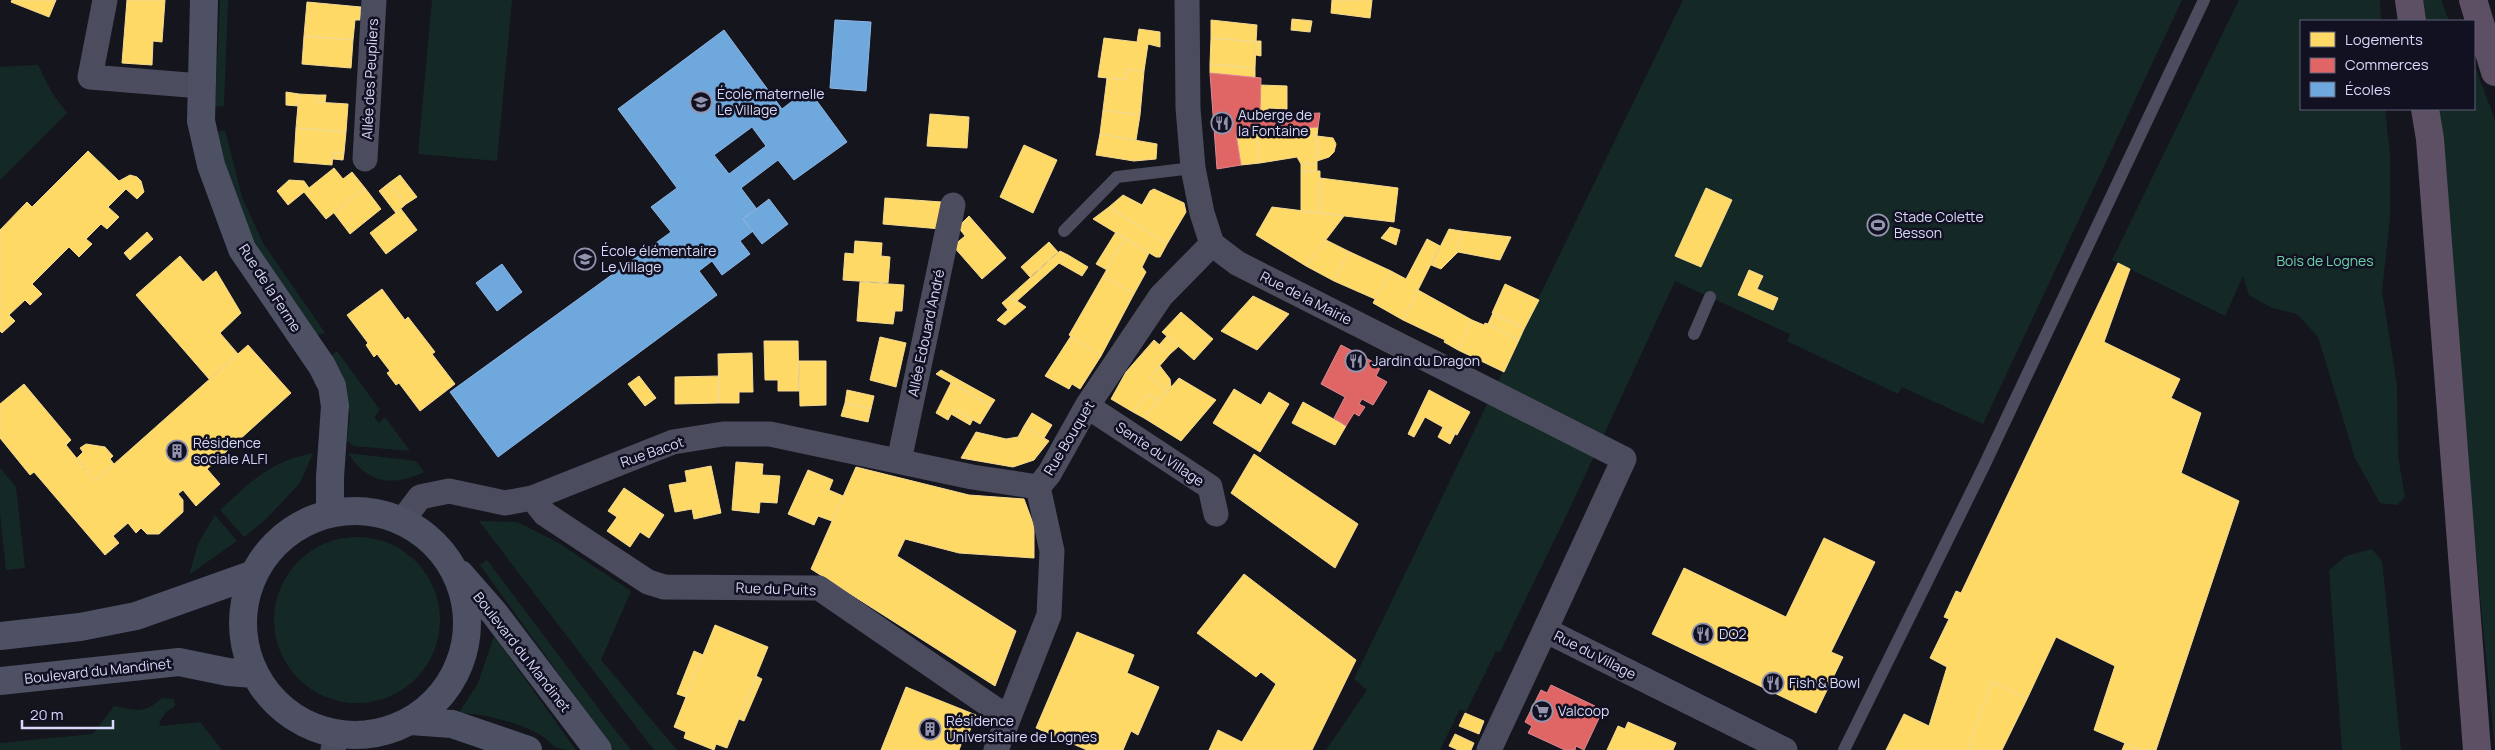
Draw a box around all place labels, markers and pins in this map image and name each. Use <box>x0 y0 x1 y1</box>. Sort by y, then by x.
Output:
place label: École maternelle Le Village <box>717 84 824 119</box>
school or university icon: École maternelle Le Village <box>689 90 713 114</box>
place label: Auberge de la Fontaine <box>1238 105 1312 140</box>
restaurant icon: Auberge de la Fontaine <box>1210 111 1234 135</box>
place label: Stade Colette Besson <box>1894 207 1984 242</box>
sports icon: Stade Colette Besson <box>1866 213 1890 237</box>
place label: École élémentaire Le Village <box>601 241 716 276</box>
school or university icon: École élémentaire Le Village <box>573 247 597 271</box>
restaurant icon: Jardin du Dragon <box>1344 349 1368 373</box>
place label: Jardin du Dragon <box>1372 351 1480 370</box>
place label: Résidence sociale ALFI <box>193 433 268 468</box>
building icon: Résidence sociale ALFI <box>165 439 189 463</box>
restaurant icon: DO2 <box>1691 622 1715 646</box>
place label: DO2 <box>1719 624 1747 643</box>
restaurant icon: Fish & Bowl <box>1761 671 1785 695</box>
place label: Fish & Bowl <box>1789 673 1860 692</box>
supermarket icon: Valcoop <box>1530 699 1554 723</box>
place label: Valcoop <box>1558 701 1609 720</box>
place label: Résidence Universitaire de Lognes <box>946 711 1097 746</box>
building icon: Résidence Universitaire de Lognes <box>918 717 942 741</box>

